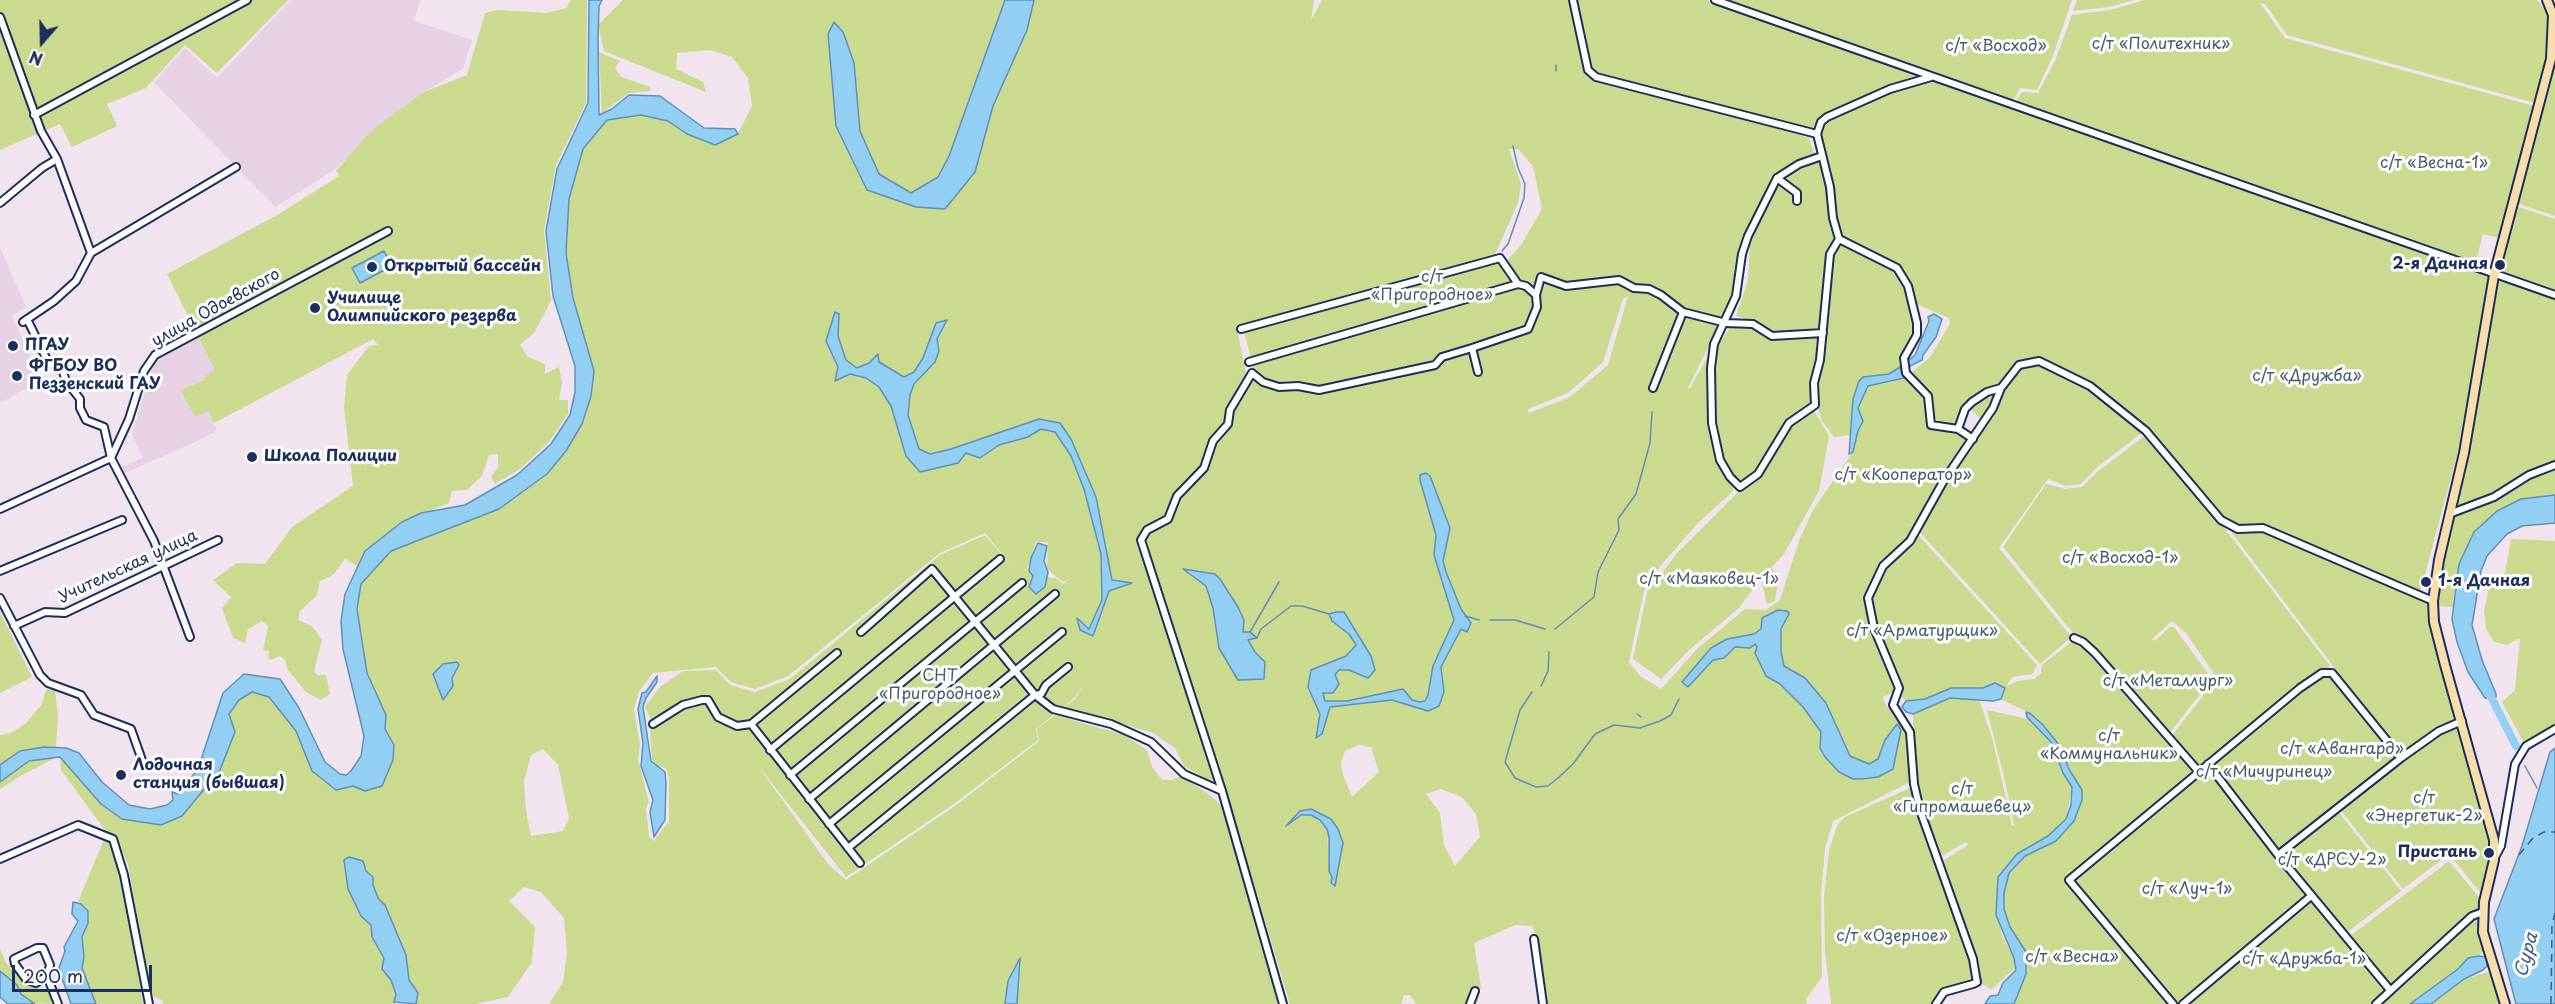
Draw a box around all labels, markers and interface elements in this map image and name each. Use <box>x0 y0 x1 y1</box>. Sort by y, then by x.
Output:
north arrow <box>12 12 72 72</box>
park label: с/т «Политехник» <box>2092 35 2230 55</box>
park label: с/т «Восход» <box>1945 37 2047 57</box>
text: N <box>26 45 46 72</box>
park label: с/т «Весна-1» <box>2380 154 2488 174</box>
place label: 2-я Дачная <box>2392 255 2488 275</box>
place label: Открытый бассейн <box>384 257 541 277</box>
marker: 2-я Дачная <box>2493 258 2507 272</box>
marker: Открытый бассейн <box>365 260 379 274</box>
street label: улица Одоевского <box>149 265 283 351</box>
park label: с/т «Пригородное» <box>1371 268 1493 306</box>
place label: Училище Олимпийского резерва <box>327 289 517 327</box>
marker: Училище Олимпийского резерва <box>308 301 322 315</box>
place label: ПГАУ <box>25 336 69 356</box>
marker: ПГАУ <box>6 339 20 353</box>
place label: ФГБОУ ВО Пеззенский ГАУ <box>29 357 160 395</box>
park label: с/т «Дружба» <box>2252 367 2362 387</box>
marker: ФГБОУ ВО Пеззенский ГАУ <box>10 369 24 383</box>
place label: Школа Полиции <box>264 447 397 467</box>
marker: Школа Полиции <box>245 450 259 464</box>
park label: с/т «Кооператор» <box>1834 466 1972 486</box>
street label: Учительская улица <box>55 526 201 608</box>
park label: с/т «Восход-1» <box>2062 549 2178 569</box>
park label: с/т «Маяковец-1» <box>1639 570 1779 590</box>
place label: 1-я Дачная <box>2438 572 2530 592</box>
marker: 1-я Дачная <box>2419 575 2433 589</box>
park label: с/т «Арматурщик» <box>1846 622 1998 642</box>
park label: СНТ «Пригородное» <box>879 667 1001 705</box>
park label: с/т «Металлург» <box>2103 672 2233 692</box>
park label: с/т «Коммунальник» <box>2040 727 2178 765</box>
park label: с/т «Авангард» <box>2280 740 2404 760</box>
place label: Лодочная станция (бывшая) <box>133 756 285 794</box>
park label: с/т «Мичуринец» <box>2196 763 2332 783</box>
marker: Лодочная станция (бывшая) <box>114 768 128 782</box>
park label: с/т «Гипромашевец» <box>1893 780 2031 818</box>
park label: с/т «Энергетик-2» <box>2365 789 2483 827</box>
place label: Пристань <box>2398 843 2477 863</box>
marker: Пристань <box>2482 846 2496 860</box>
park label: с/т «ДРСУ-2» <box>2278 851 2386 871</box>
park label: с/т «Луч-1» <box>2142 880 2232 900</box>
park label: с/т «Озерное» <box>1836 927 1948 947</box>
water label: Сура <box>2511 930 2543 980</box>
park label: с/т «Весна» <box>2025 948 2119 968</box>
park label: с/т «Дружба-1» <box>2242 950 2366 970</box>
scale bar <box>15 953 154 991</box>
text: 200 m <box>23 962 83 989</box>

